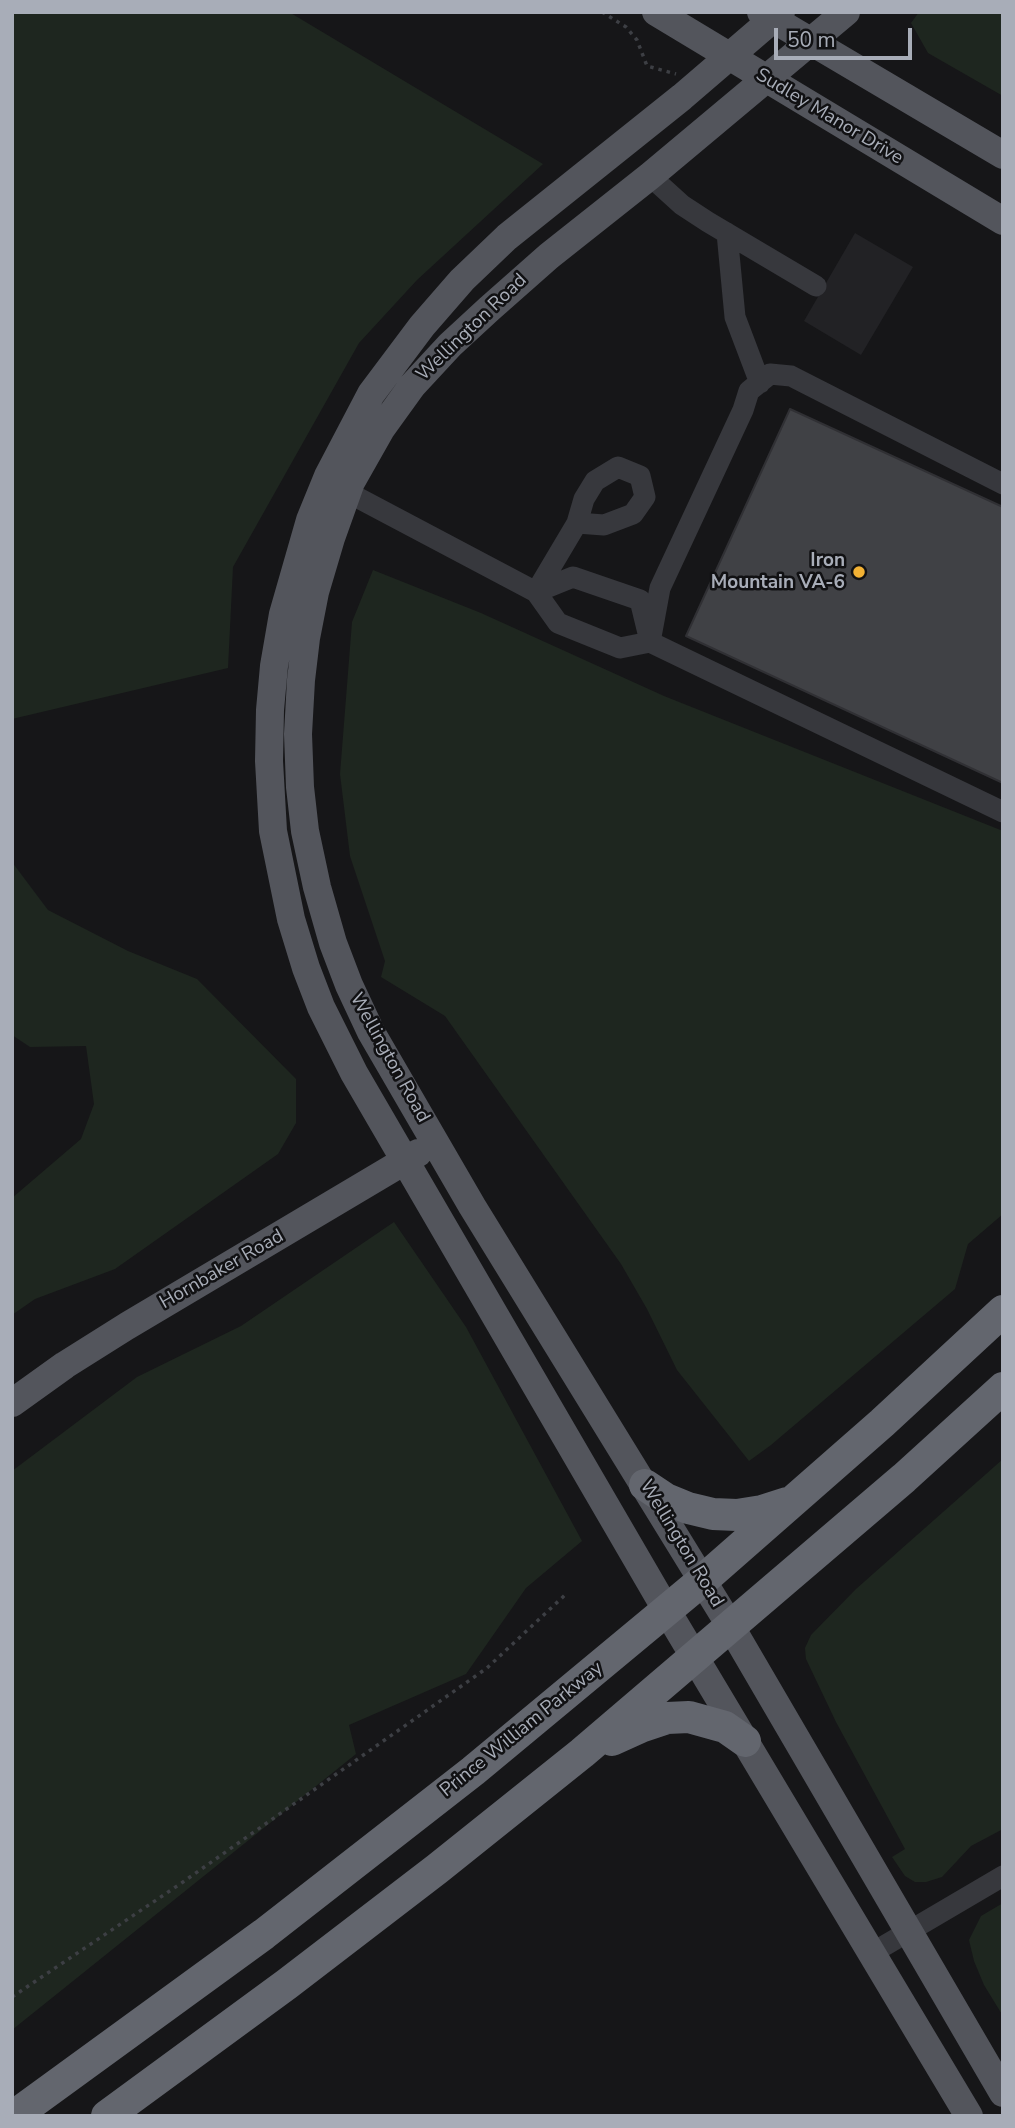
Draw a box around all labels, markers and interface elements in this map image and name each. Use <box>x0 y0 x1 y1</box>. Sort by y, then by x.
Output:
scale bar <box>777 14 915 58</box>
text: 50 m <box>787 26 836 54</box>
street label: Sudley Manor Drive <box>751 64 907 170</box>
street label: Wellington Road <box>412 270 532 386</box>
place label: Iron Mountain VA-6 <box>711 550 845 594</box>
marker: Iron Mountain VA-6 <box>851 564 867 580</box>
street label: Wellington Road <box>344 989 434 1127</box>
street label: Hornbaker Road <box>156 1225 288 1315</box>
street label: Wellington Road <box>634 1476 728 1612</box>
street label: Prince William Parkway <box>436 1657 608 1803</box>

